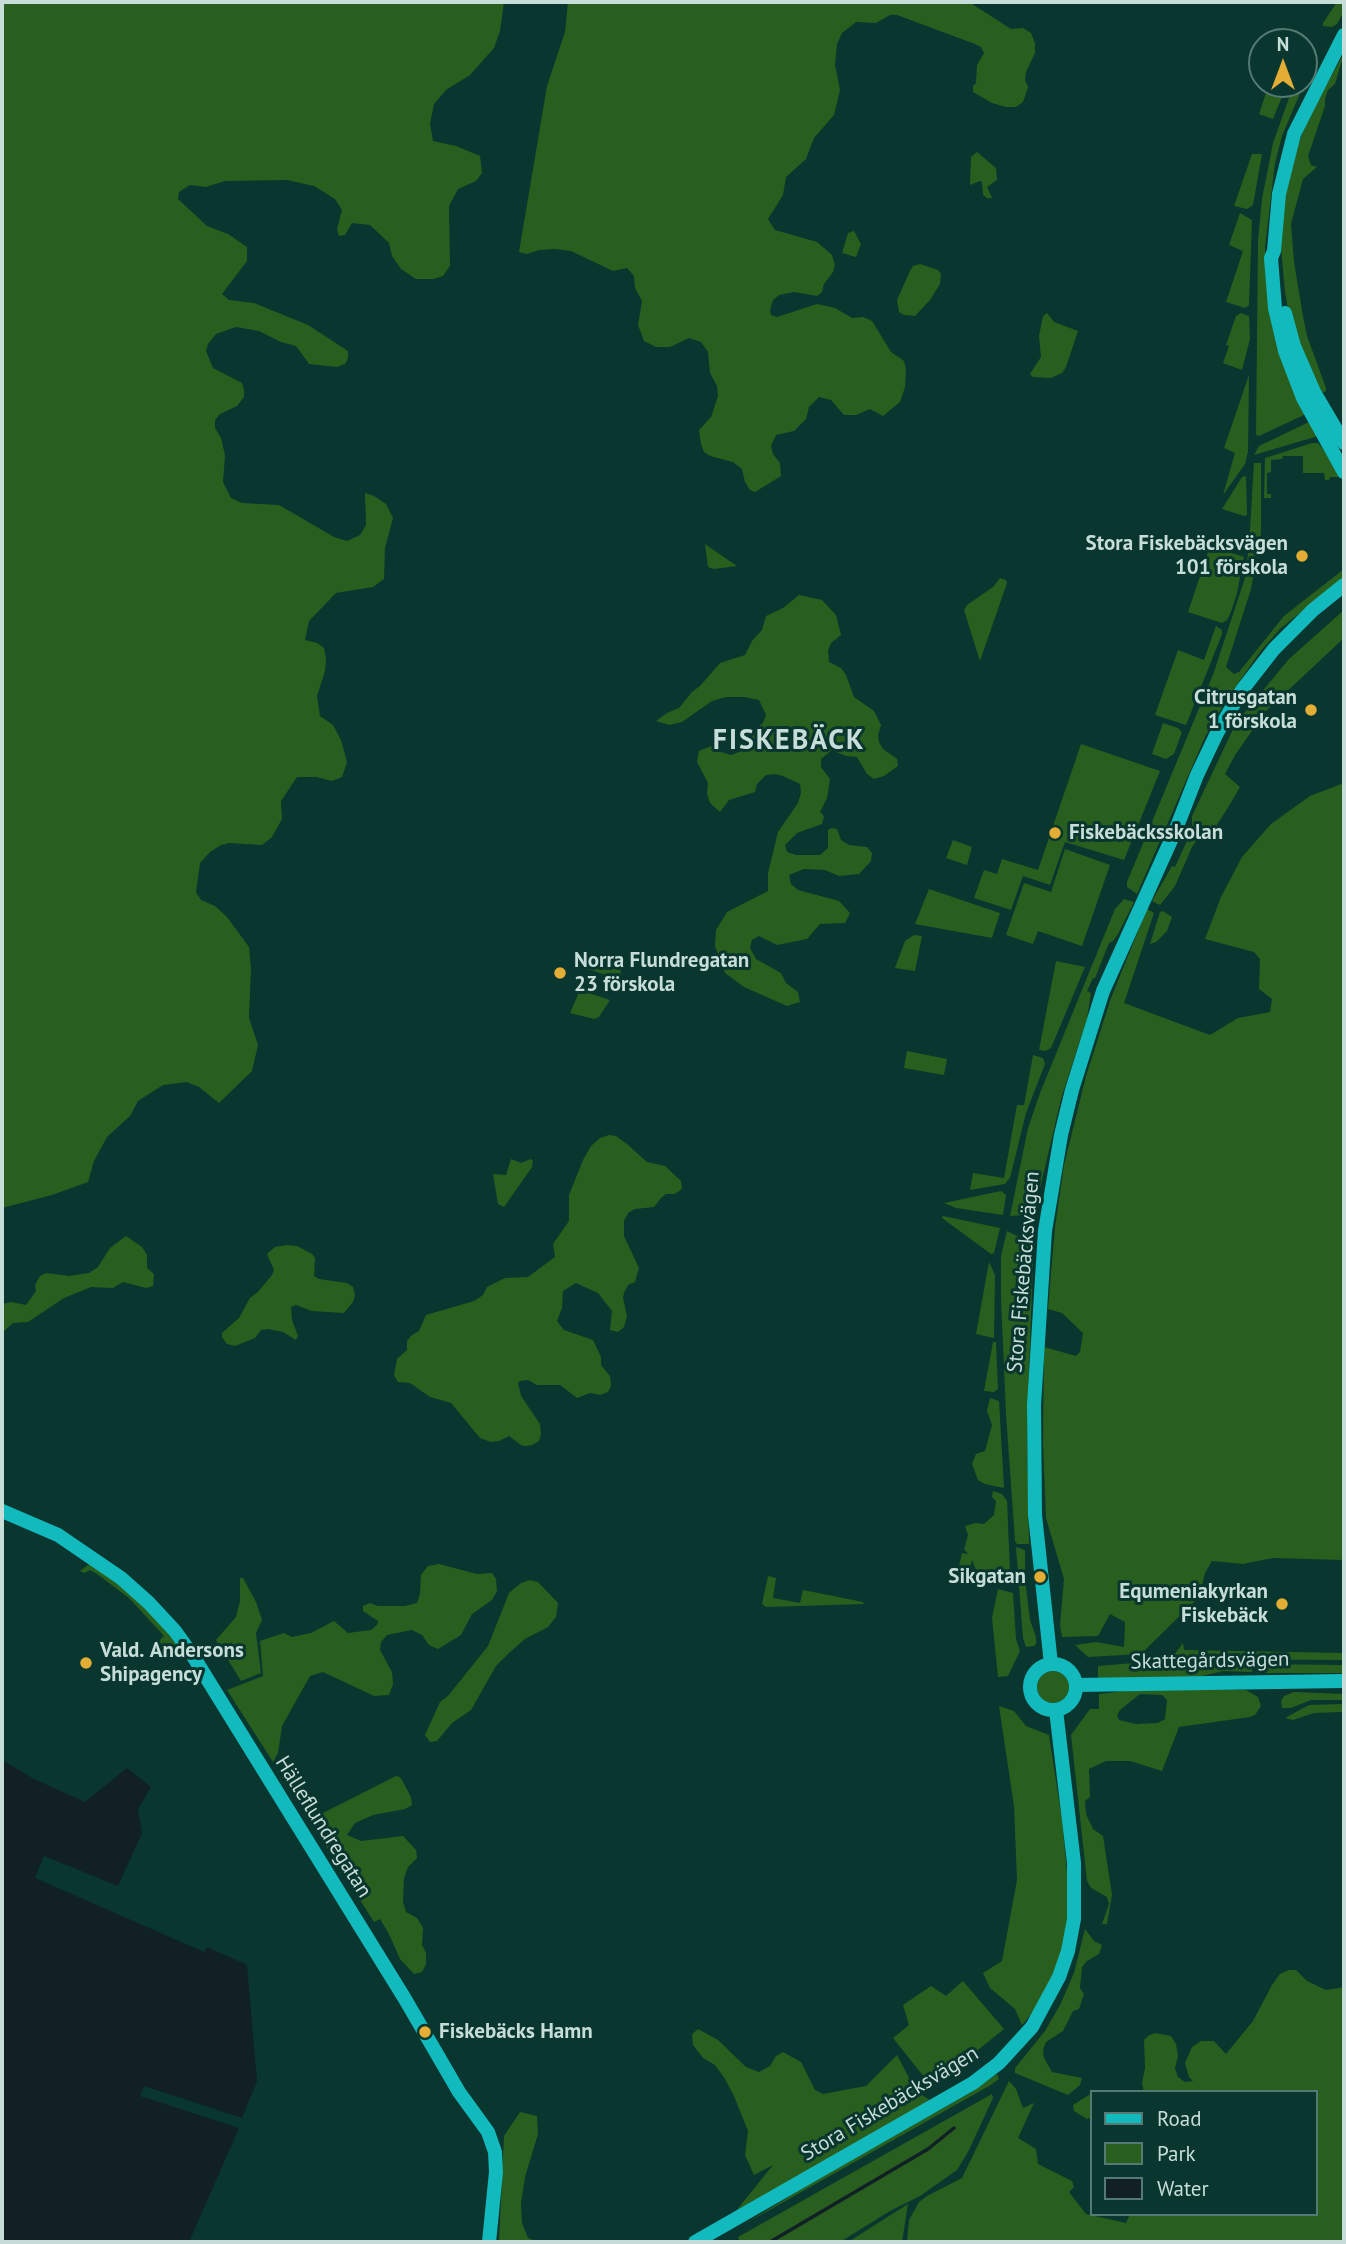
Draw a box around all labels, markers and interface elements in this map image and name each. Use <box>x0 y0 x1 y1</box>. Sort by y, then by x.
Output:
north arrow <box>1248 28 1318 98</box>
text: N <box>1277 32 1289 56</box>
place label: Stora Fiskebäcksvägen 101 förskola <box>1086 531 1288 581</box>
marker: Stora Fiskebäcksvägen 101 förskola <box>1294 548 1310 564</box>
place label: Citrusgatan 1 förskola <box>1194 685 1297 735</box>
marker: Citrusgatan 1 förskola <box>1303 702 1319 718</box>
district label: FISKEBÄCK <box>714 724 864 758</box>
place label: Fiskebäcksskolan <box>1069 820 1223 846</box>
marker: Fiskebäcksskolan <box>1047 825 1063 841</box>
place label: Norra Flundregatan 23 förskola <box>574 948 749 998</box>
marker: Norra Flundregatan 23 förskola <box>552 965 568 981</box>
street label: Stora Fiskebäcksvägen <box>1003 1170 1045 1374</box>
place label: Sikgatan <box>948 1564 1026 1590</box>
marker: Sikgatan <box>1032 1569 1048 1585</box>
place label: Equmeniakyrkan Fiskebäck <box>1119 1579 1268 1629</box>
marker: Equmeniakyrkan Fiskebäck <box>1274 1596 1290 1612</box>
place label: Vald. Andersons Shipagency <box>100 1638 244 1688</box>
street label: Skattegårdsvägen <box>1130 1647 1290 1675</box>
marker: Vald. Andersons Shipagency <box>78 1655 94 1671</box>
street label: Hälleflundregatan <box>269 1752 377 1902</box>
place label: Fiskebäcks Hamn <box>439 2019 593 2045</box>
marker: Fiskebäcks Hamn <box>417 2024 433 2040</box>
street label: Stora Fiskebäcksvägen <box>797 2041 983 2167</box>
legend <box>1090 2090 1318 2216</box>
text: Road <box>1157 2105 1201 2132</box>
text: Park <box>1157 2140 1196 2167</box>
text: Water <box>1157 2175 1209 2202</box>

